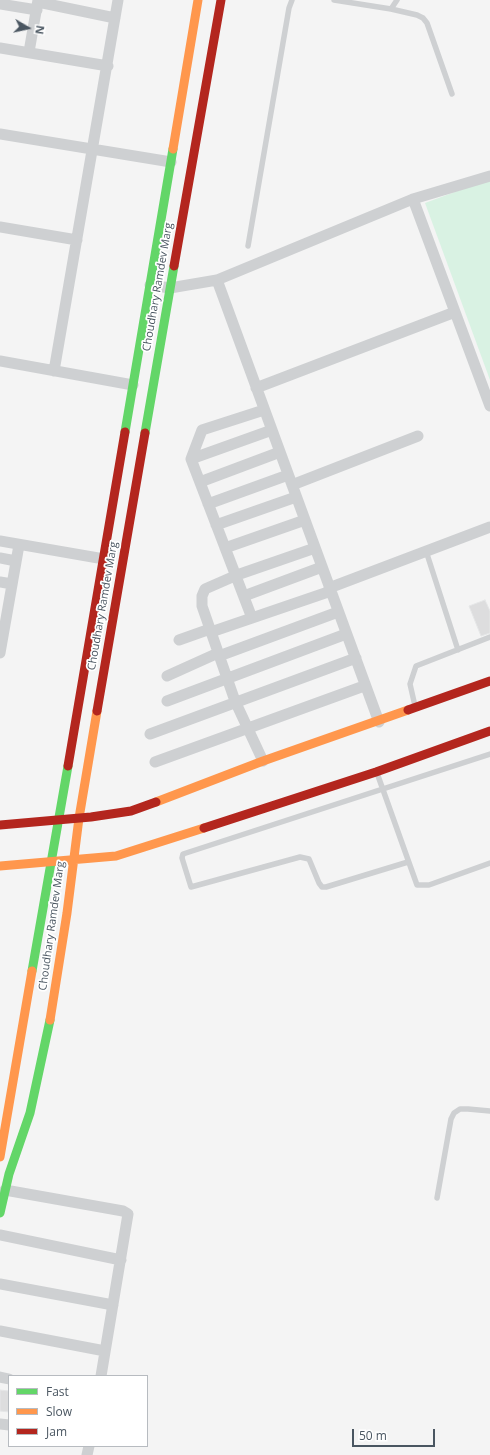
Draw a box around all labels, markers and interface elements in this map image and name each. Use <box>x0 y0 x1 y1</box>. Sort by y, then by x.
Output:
north arrow <box>8 8 48 48</box>
text: N <box>32 24 48 36</box>
street label: Choudhary Ramdev Marg <box>140 222 176 352</box>
street label: Choudhary Ramdev Marg <box>85 541 121 671</box>
street label: Choudhary Ramdev Marg <box>36 861 68 991</box>
legend <box>8 1375 148 1447</box>
text: Fast <box>46 1383 69 1400</box>
text: Slow <box>46 1403 72 1420</box>
scale bar <box>354 1421 437 1447</box>
text: Jam <box>46 1423 67 1440</box>
text: 50 m <box>359 1427 387 1444</box>

